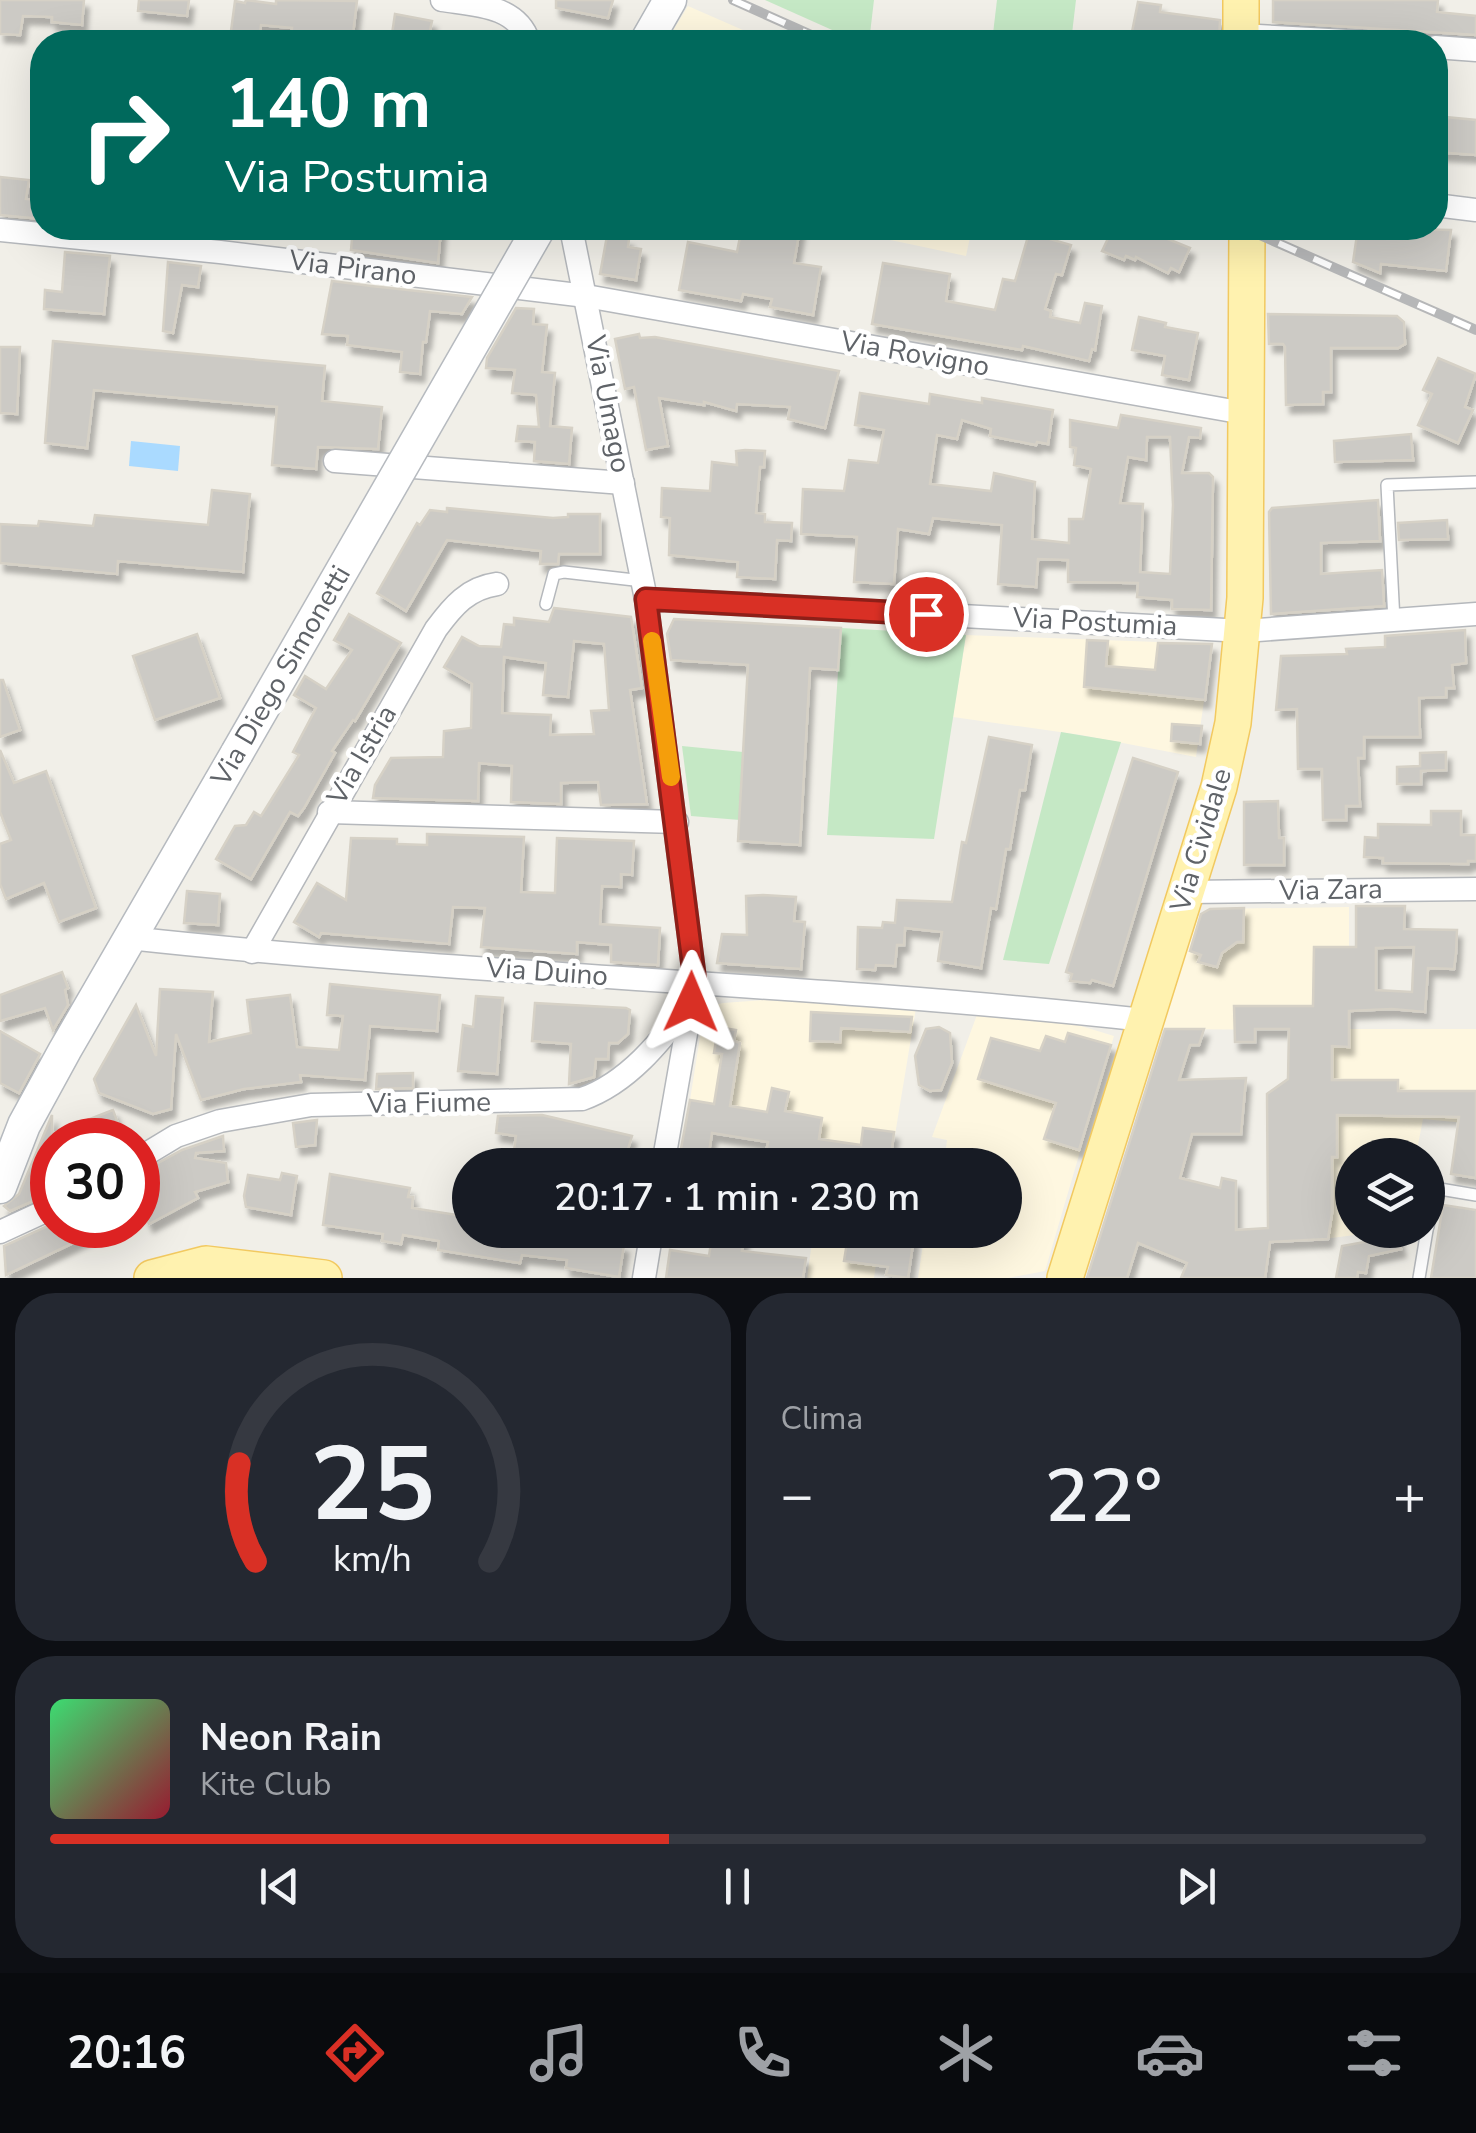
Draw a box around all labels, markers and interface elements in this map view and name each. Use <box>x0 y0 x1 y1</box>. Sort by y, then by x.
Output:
text: 140 m <box>225 56 431 152</box>
icon: right <box>60 70 190 200</box>
text: Via Postumia <box>225 147 490 208</box>
street label: Via Pirano <box>286 241 419 295</box>
street label: Via Rovigno <box>837 322 992 386</box>
street label: Via Umago <box>576 331 640 476</box>
street label: Via Diego Simonetti <box>202 559 360 794</box>
pin <box>884 572 969 657</box>
icon: arrive <box>899 587 954 642</box>
street label: Via Postumia <box>1011 599 1178 645</box>
street label: Via Istria <box>318 698 406 813</box>
street label: Via Cividale <box>1161 764 1241 917</box>
street label: Via Zara <box>1278 870 1383 910</box>
street label: Via Duino <box>484 949 609 995</box>
position arrow <box>639 950 743 1054</box>
street label: Via Fiume <box>366 1083 491 1123</box>
speed limit sign: 30 <box>30 1118 160 1248</box>
map controls <box>1335 1138 1445 1248</box>
button: layers <box>1335 1138 1445 1248</box>
text: 20:17 · 1 min · 230 m <box>554 1172 920 1223</box>
text: Clima <box>781 1397 863 1440</box>
text: 25 <box>310 1414 435 1556</box>
text: 22° <box>1044 1445 1162 1547</box>
text: − <box>781 1458 814 1533</box>
text: + <box>1393 1458 1426 1533</box>
text: km/h <box>333 1535 412 1584</box>
text: Neon Rain <box>200 1712 382 1763</box>
text: Kite Club <box>200 1763 331 1806</box>
icon: previous <box>252 1859 307 1914</box>
icon: pause <box>710 1859 765 1914</box>
icon: next <box>1169 1859 1224 1914</box>
icon: directions <box>320 2018 390 2088</box>
icon: music <box>524 2018 594 2088</box>
icon: phone <box>728 2018 798 2088</box>
icon: climate <box>931 2018 1001 2088</box>
icon: car <box>1135 2018 1205 2088</box>
icon: filters <box>1339 2018 1409 2088</box>
text: 20:16 <box>67 2023 186 2084</box>

